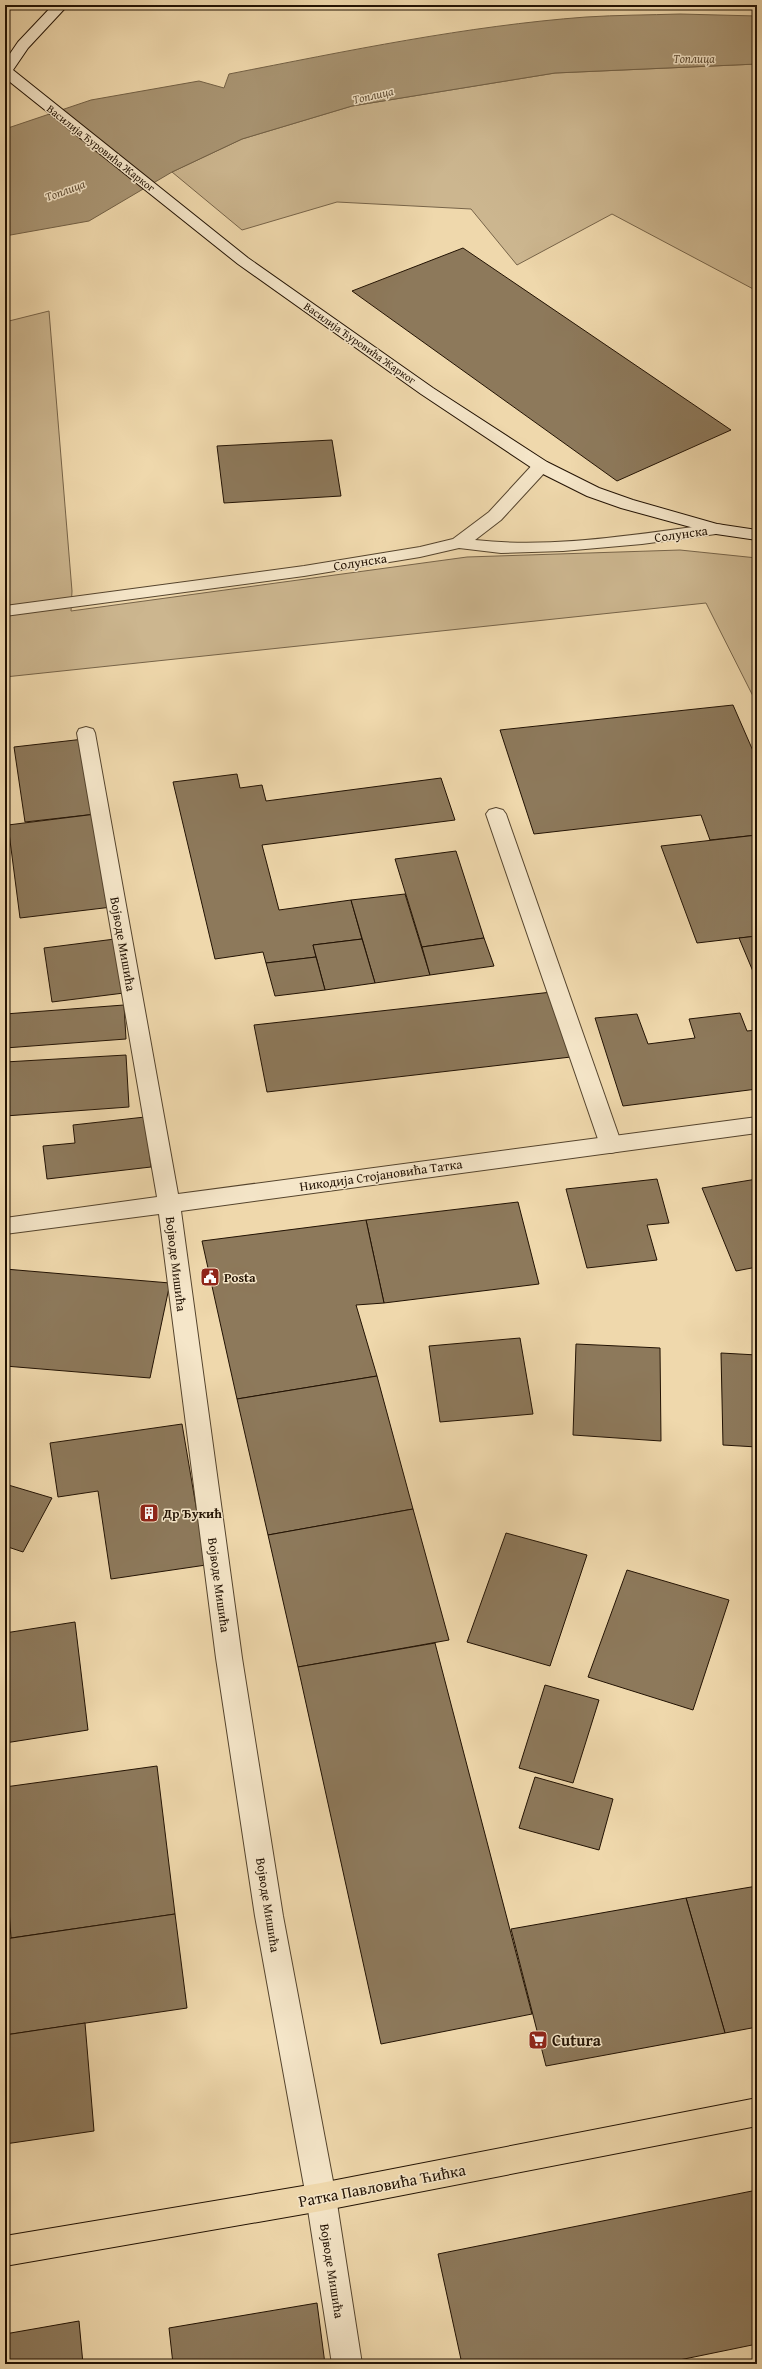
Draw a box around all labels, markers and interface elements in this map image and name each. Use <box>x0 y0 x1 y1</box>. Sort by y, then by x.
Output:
water label: Топлица <box>673 50 715 67</box>
water label: Топлица <box>351 82 396 108</box>
street label: Василија Ђуровића Жарког <box>44 101 159 196</box>
water label: Топлица <box>43 175 88 205</box>
street label: Василија Ђуровића Жарког <box>301 298 420 388</box>
street label: Солунска <box>653 521 710 547</box>
street label: Солунска <box>332 548 389 576</box>
street label: Војводе Мишића <box>105 895 141 993</box>
street label: Никодија Стојановића Татка <box>298 1154 464 1196</box>
street label: Војводе Мишића <box>161 1215 191 1313</box>
public building icon: Posta <box>199 1266 221 1288</box>
place label: Posta <box>224 1268 256 1287</box>
building icon: Др Ђукић <box>138 1502 160 1524</box>
place label: Др Ђукић <box>162 1504 222 1523</box>
street label: Војводе Мишића <box>203 1536 235 1634</box>
street label: Војводе Мишића <box>251 1856 285 1954</box>
place label: Cutura <box>552 2028 602 2052</box>
supermarket icon: Cutura <box>527 2029 549 2051</box>
street label: Ратка Павловића Ћићка <box>296 2157 468 2213</box>
street label: Војводе Мишића <box>315 2222 349 2320</box>

